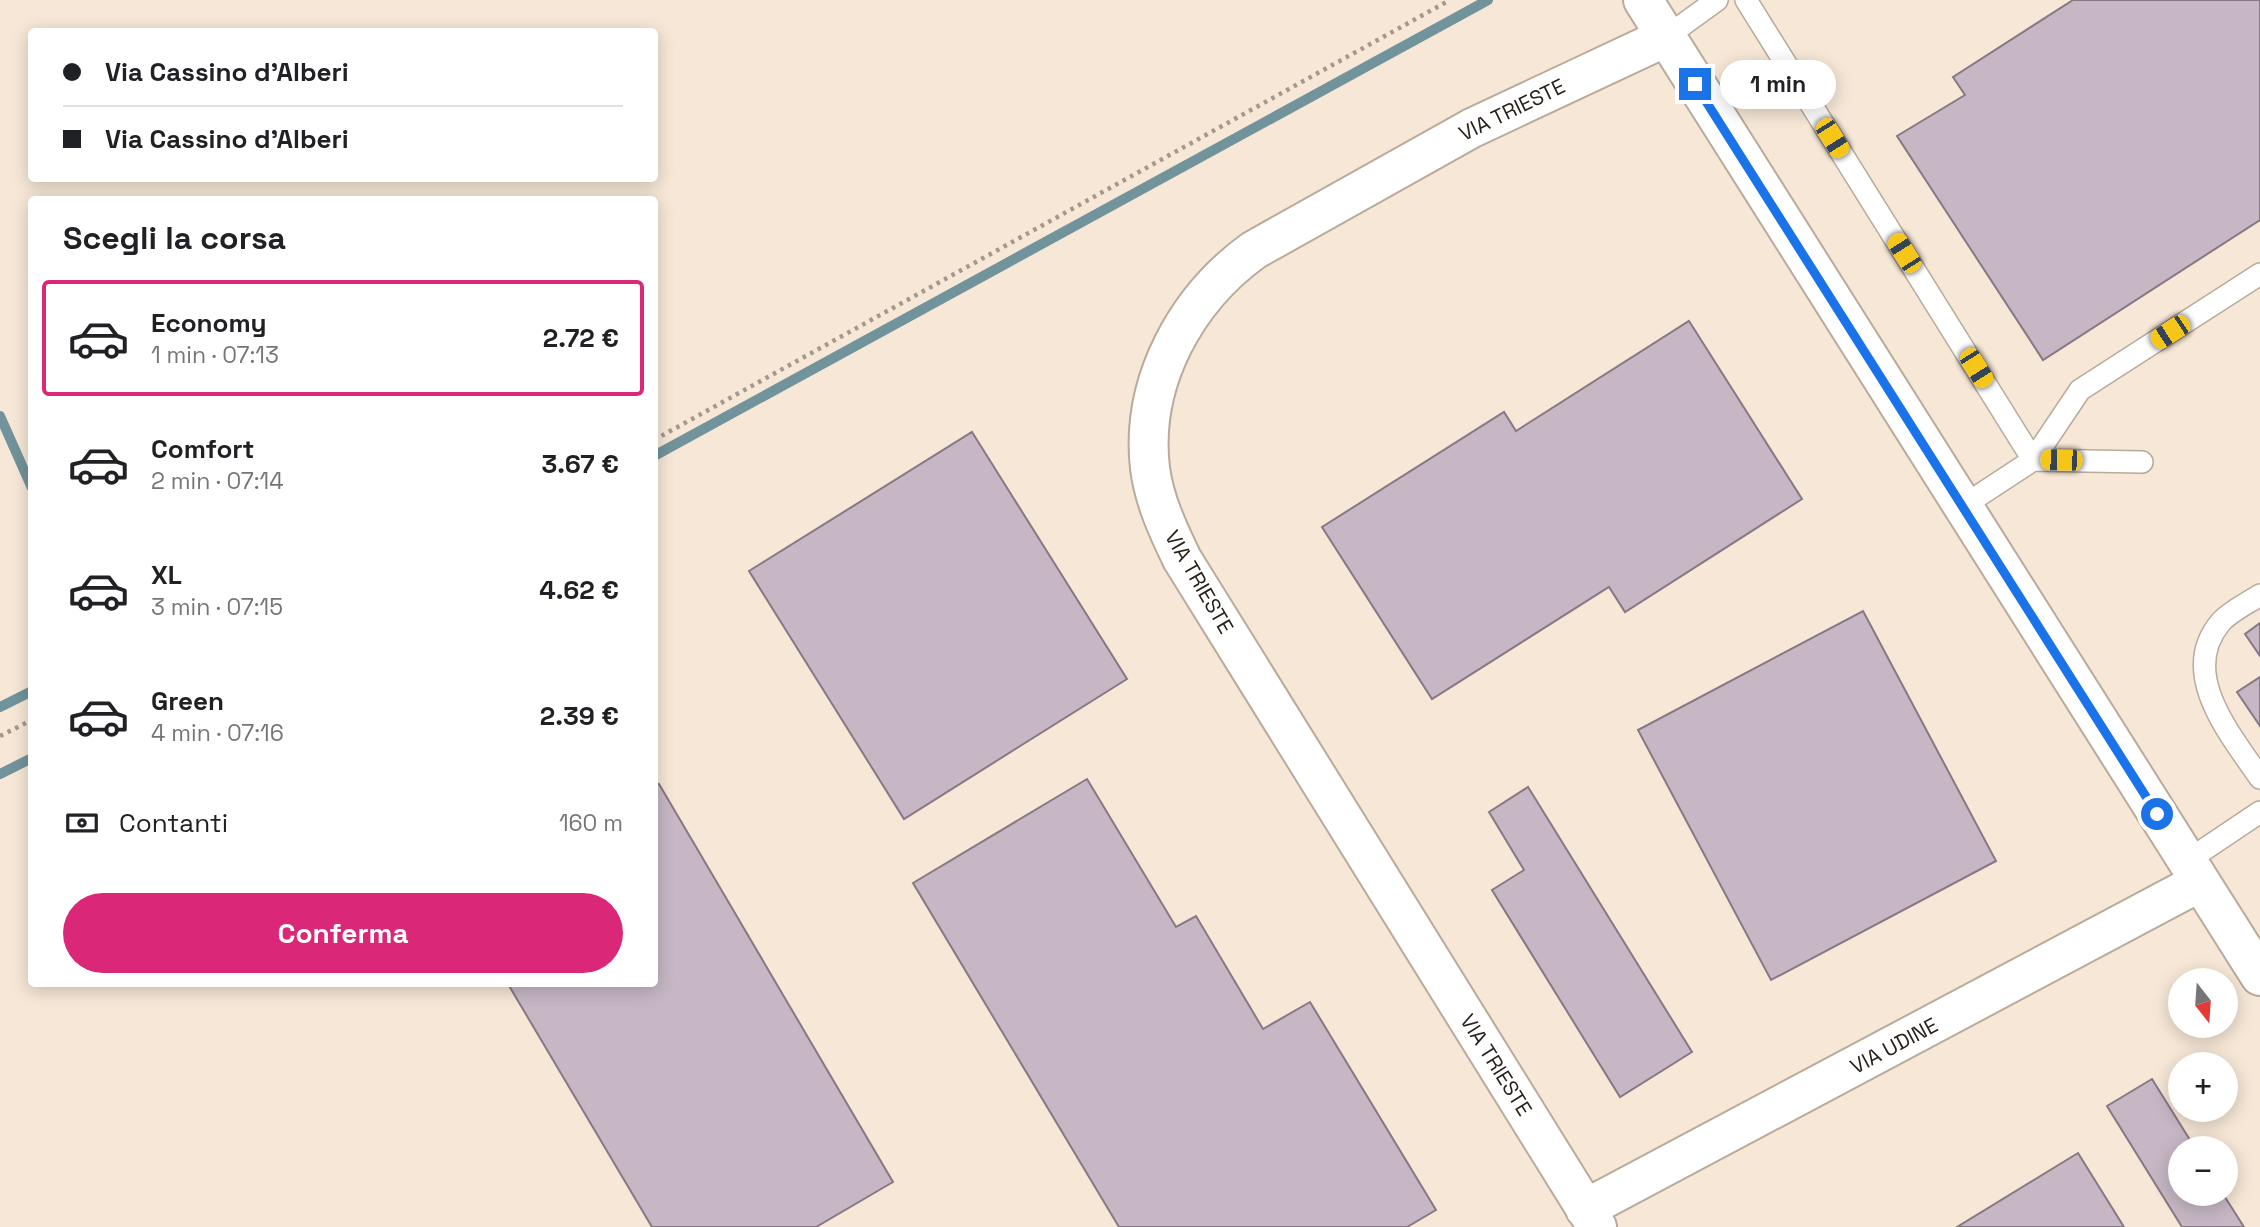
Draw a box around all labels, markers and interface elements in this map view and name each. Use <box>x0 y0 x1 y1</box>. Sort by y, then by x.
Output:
text: Via Cassino d'Alberi <box>105 55 349 89</box>
callout: 1 min <box>1720 60 1835 108</box>
route end <box>1679 68 1711 100</box>
text: 1 min <box>1750 69 1806 99</box>
street label: VIA TRIESTE <box>1454 72 1569 147</box>
car <box>1812 115 1853 161</box>
text: Via Cassino d'Alberi <box>105 122 349 156</box>
text: Scegli la corsa <box>63 218 286 258</box>
car <box>1884 230 1925 276</box>
text: Economy <box>151 306 267 340</box>
icon: car <box>67 307 130 370</box>
car <box>2147 312 2194 352</box>
text: 2.72 € <box>543 321 619 355</box>
text: 1 min · 07:13 <box>151 340 279 370</box>
car <box>1956 345 1997 391</box>
text: Comfort <box>151 432 254 466</box>
icon: car <box>67 433 130 496</box>
text: 3.67 € <box>541 447 619 481</box>
car <box>2040 449 2083 471</box>
text: 2 min · 07:14 <box>151 466 284 496</box>
street label: VIA TRIESTE <box>1159 525 1240 638</box>
text: XL <box>151 558 182 592</box>
icon: car <box>67 559 130 622</box>
text: 4.62 € <box>539 573 619 607</box>
text: 3 min · 07:15 <box>151 592 283 622</box>
text: Green <box>151 684 224 718</box>
icon: car <box>67 685 130 748</box>
text: 2.39 € <box>540 699 619 733</box>
text: 4 min · 07:16 <box>151 718 284 748</box>
route start <box>2141 798 2173 830</box>
icon: cash <box>63 804 101 842</box>
text: Contanti <box>119 806 228 840</box>
text: 160 m <box>559 808 623 838</box>
button: Conferma <box>63 893 623 973</box>
north arrow <box>2168 968 2238 1038</box>
map controls <box>2168 968 2238 1206</box>
street label: VIA TRIESTE <box>1455 1009 1538 1121</box>
street label: VIA UDINE <box>1845 1011 1942 1080</box>
button: + <box>2168 1052 2238 1122</box>
button: − <box>2168 1136 2238 1206</box>

